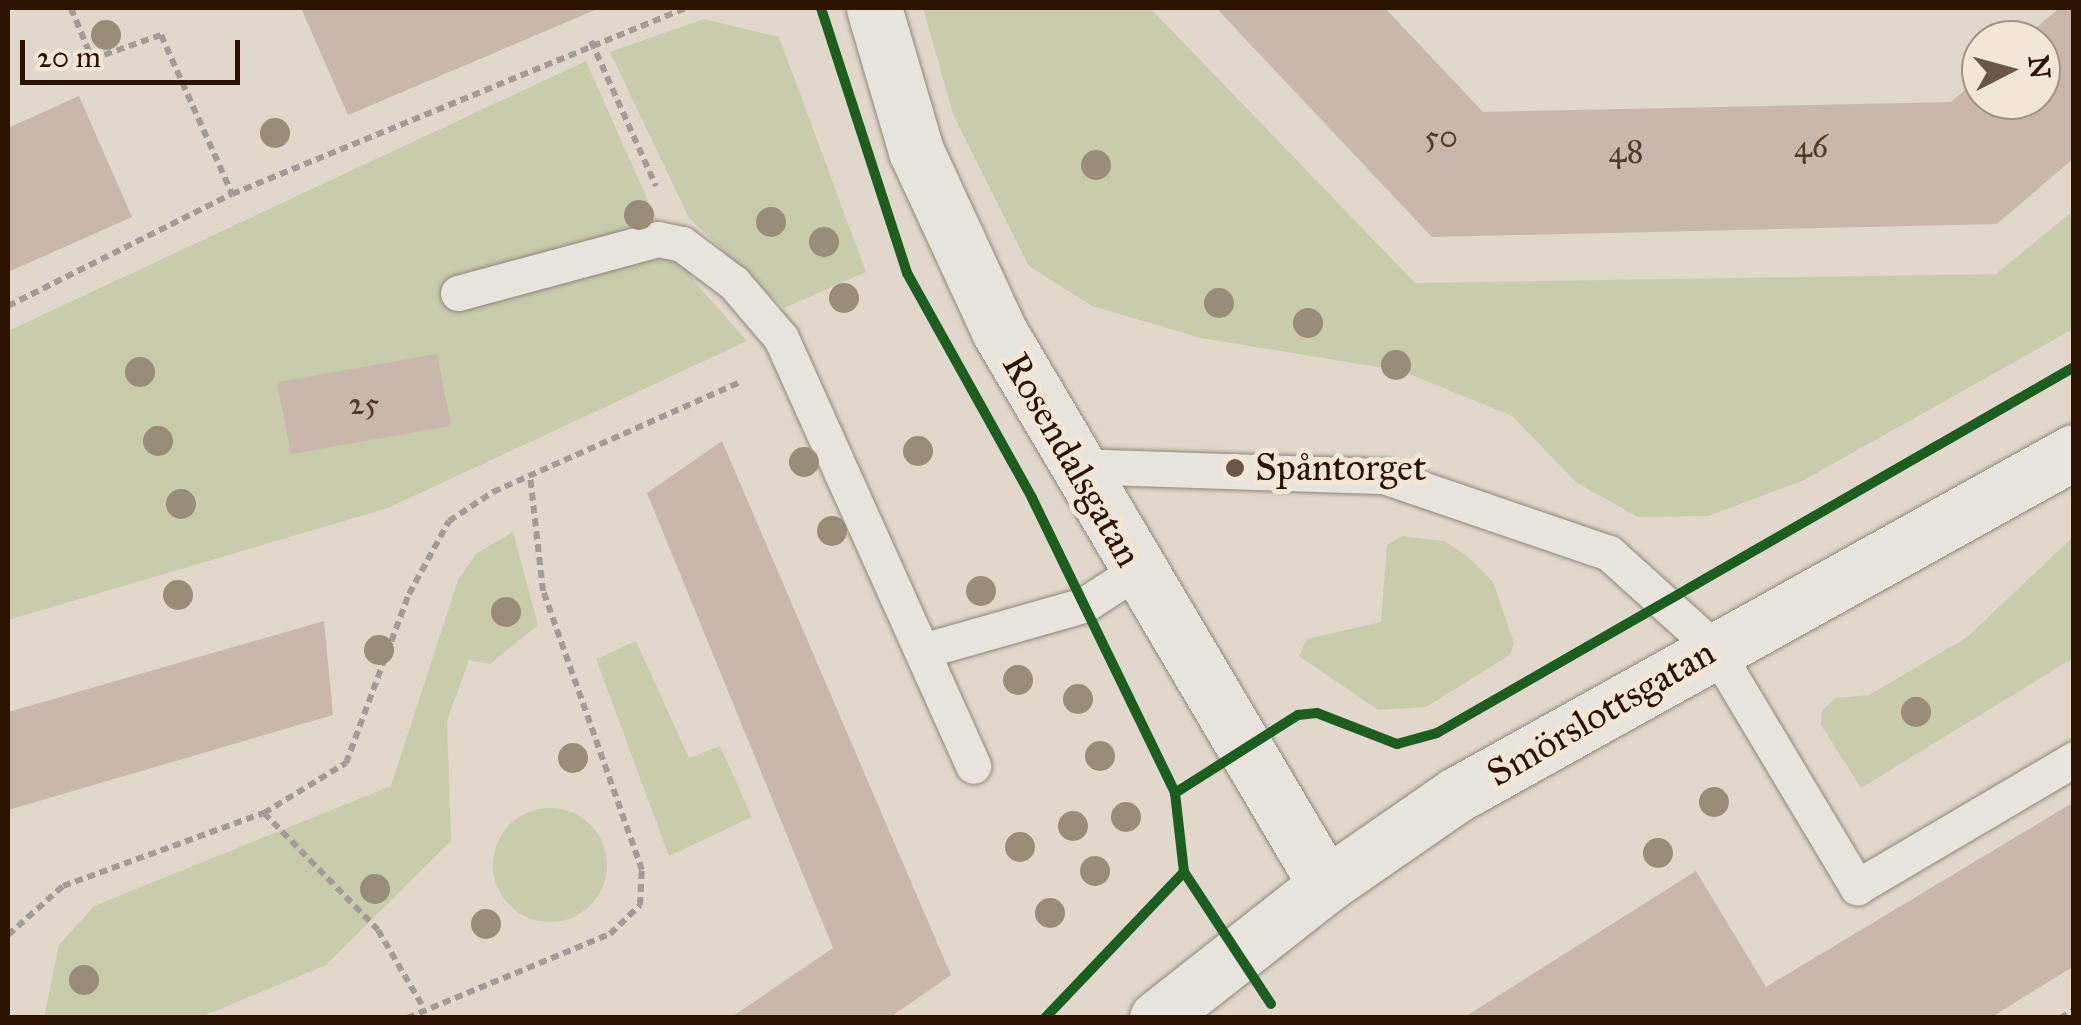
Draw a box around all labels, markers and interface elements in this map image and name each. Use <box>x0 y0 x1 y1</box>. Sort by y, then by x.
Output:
scale bar <box>25 20 245 82</box>
north arrow <box>1961 20 2061 120</box>
text: 20 m <box>37 39 101 75</box>
text: N <box>2021 53 2058 81</box>
house number: 50 <box>1424 118 1458 156</box>
house number: 46 <box>1794 128 1828 166</box>
house number: 48 <box>1609 133 1643 171</box>
street label: Rosendalsgatan <box>992 345 1152 575</box>
house number: 25 <box>349 385 379 423</box>
place label: Spåntorget <box>1255 445 1426 491</box>
marker: Spåntorget <box>1224 457 1246 479</box>
street label: Smörslottsgatan <box>1479 629 1723 797</box>

